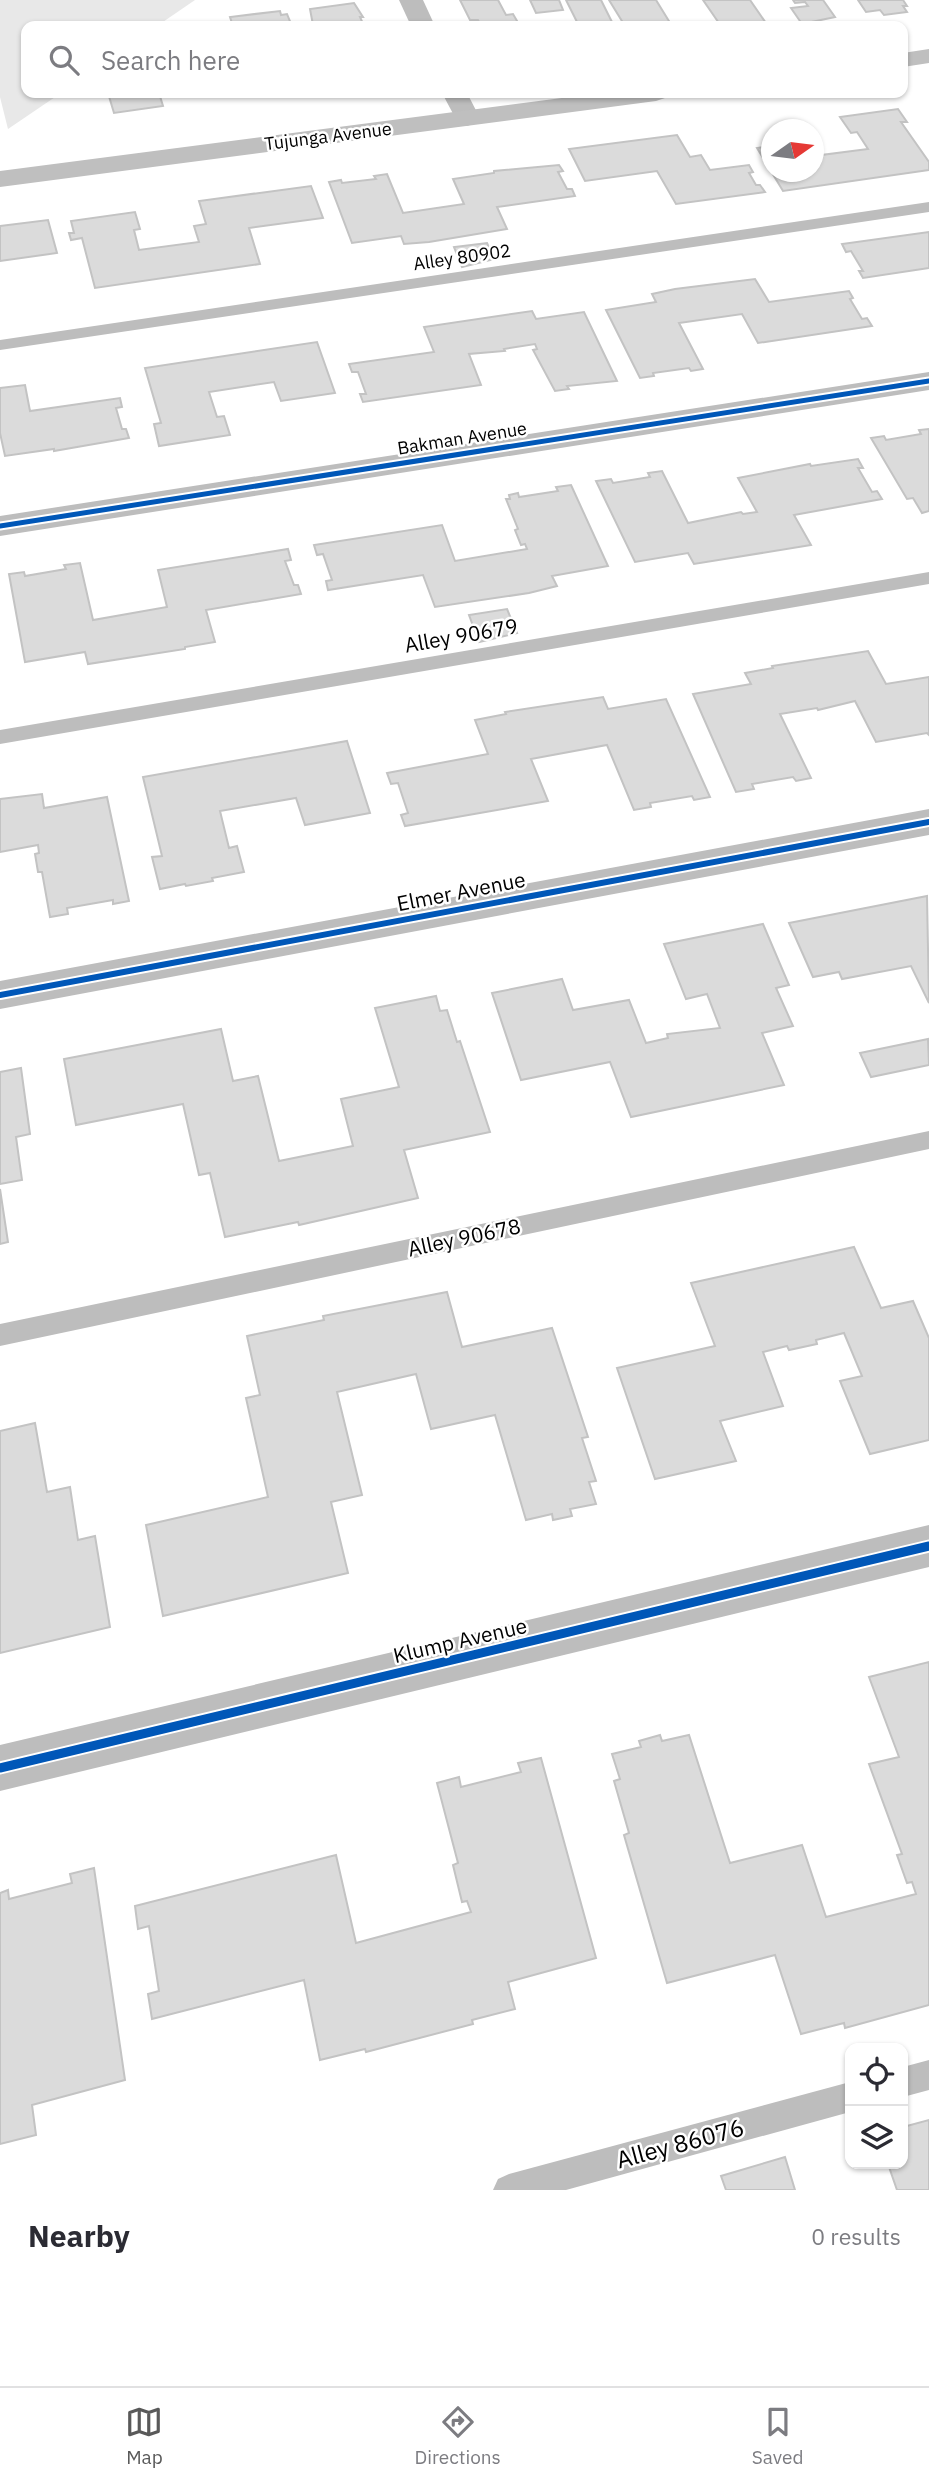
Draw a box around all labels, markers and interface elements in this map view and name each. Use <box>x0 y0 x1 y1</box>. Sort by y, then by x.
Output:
search box <box>21 21 908 98</box>
icon: search <box>45 41 83 79</box>
text: Search here <box>101 43 240 77</box>
street label: Tujunga Avenue <box>263 117 393 155</box>
north arrow <box>761 119 824 182</box>
street label: Alley 80902 <box>412 239 512 275</box>
street label: Bakman Avenue <box>396 416 528 460</box>
street label: Alley 90679 <box>402 611 520 659</box>
street label: Elmer Avenue <box>394 865 528 917</box>
street label: Alley 90678 <box>405 1211 523 1263</box>
street label: Klump Avenue <box>390 1611 530 1669</box>
map controls <box>845 2043 908 2169</box>
button: locate <box>845 2043 908 2106</box>
button: layers <box>845 2106 908 2169</box>
street label: Alley 86076 <box>613 2111 747 2175</box>
text: Nearby <box>28 2216 130 2255</box>
text: 0 results <box>811 2221 901 2251</box>
tab: Map <box>125 2403 163 2469</box>
tab: Directions <box>414 2403 501 2469</box>
tab: Saved <box>752 2403 804 2469</box>

